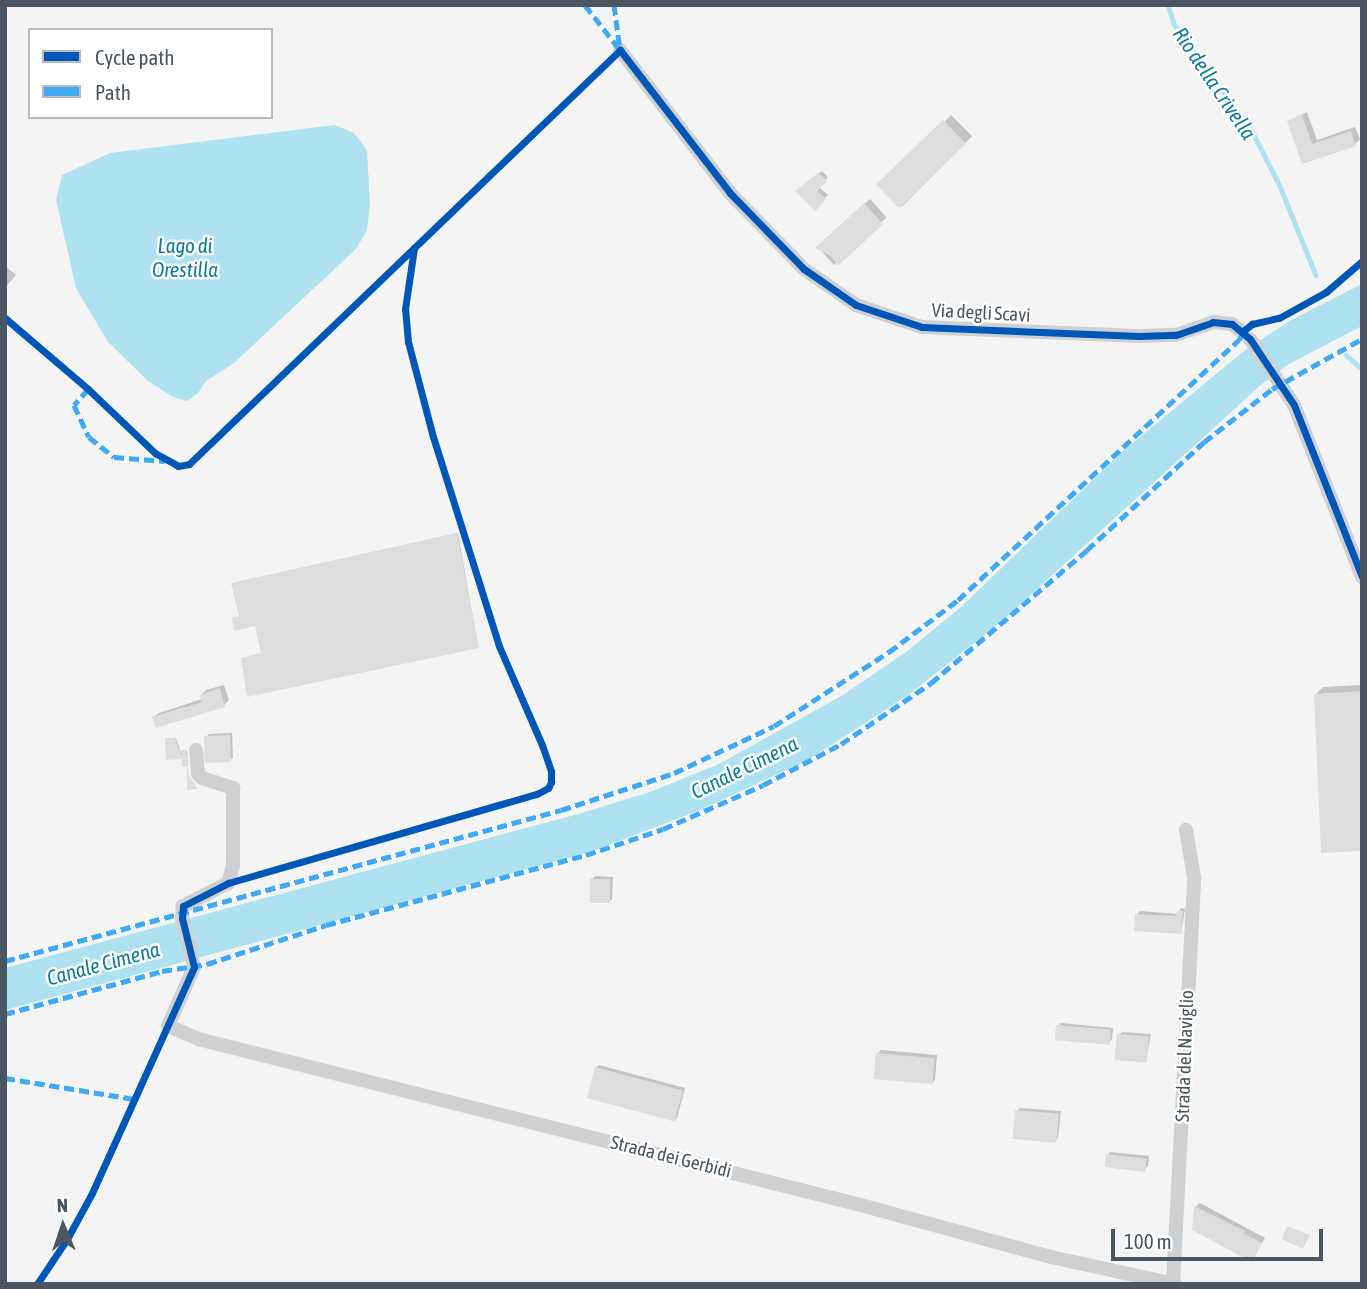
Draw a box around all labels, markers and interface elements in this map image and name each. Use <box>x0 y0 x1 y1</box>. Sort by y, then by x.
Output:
water label: Rio della Crivella <box>1168 22 1262 144</box>
legend <box>28 28 273 119</box>
text: Cycle path <box>95 45 174 69</box>
text: Path <box>95 80 131 104</box>
water label: Lago di Orestilla <box>152 232 218 282</box>
street label: Via degli Scavi <box>931 299 1031 327</box>
water label: Canale Cimena <box>686 730 802 804</box>
water label: Canale Cimena <box>44 936 162 990</box>
street label: Strada del Naviglio <box>1171 990 1199 1122</box>
street label: Strada dei Gerbidi <box>608 1131 734 1183</box>
north arrow <box>28 1191 98 1261</box>
text: N <box>56 1194 68 1216</box>
scale bar <box>1115 1216 1327 1260</box>
text: 100 m <box>1124 1229 1172 1253</box>

